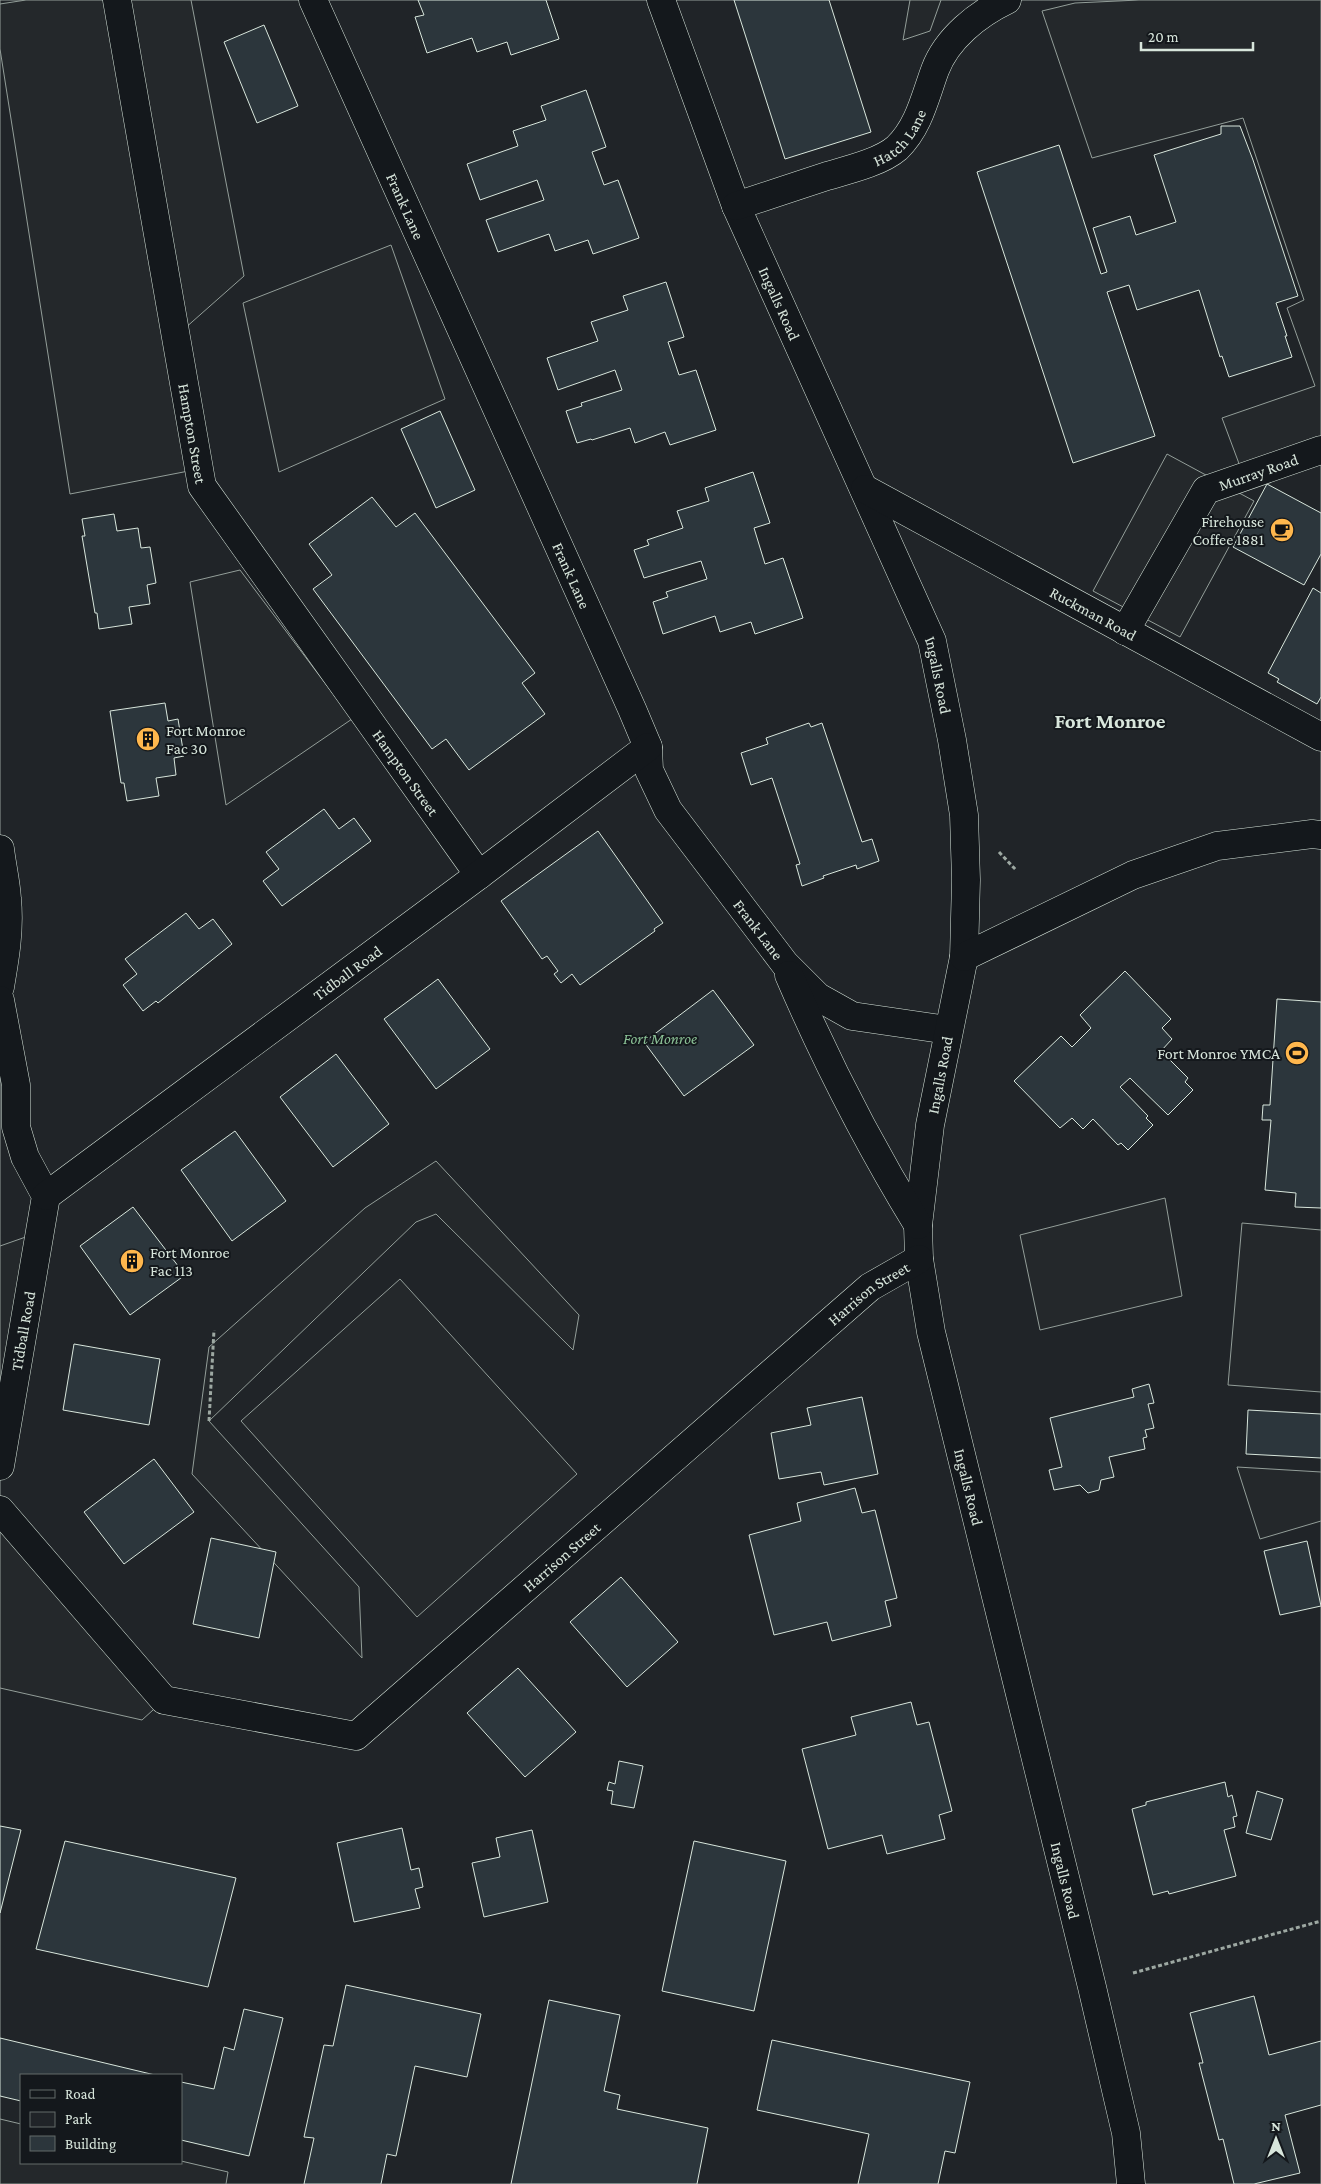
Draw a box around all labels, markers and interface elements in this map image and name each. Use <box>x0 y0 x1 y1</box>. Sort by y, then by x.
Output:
scale bar <box>1141 20 1254 52</box>
text: 20 m <box>1148 29 1179 45</box>
street label: Hatch Lane <box>870 107 929 169</box>
street label: Frank Lane <box>383 170 428 242</box>
street label: Ingalls Road <box>756 264 804 343</box>
street label: Hampton Street <box>176 382 210 485</box>
street label: Murray Road <box>1216 450 1301 493</box>
place label: Firehouse Coffee 1881 <box>1192 513 1264 548</box>
cafe icon: Firehouse Coffee 1881 <box>1269 517 1295 543</box>
street label: Frank Lane <box>550 540 594 611</box>
street label: Ruckman Road <box>1047 583 1140 644</box>
street label: Ingalls Road <box>922 633 955 716</box>
district label: Fort Monroe <box>1054 709 1166 733</box>
place label: Fort Monroe Fac 30 <box>166 722 246 757</box>
building icon: Fort Monroe Fac 30 <box>135 726 161 752</box>
street label: Hampton Street <box>370 726 443 819</box>
street label: Frank Lane <box>731 896 787 963</box>
street label: Tidball Road <box>310 941 385 1004</box>
park label: Fort Monroe <box>623 1030 697 1047</box>
street label: Ingalls Road <box>924 1034 957 1115</box>
sports icon: Fort Monroe YMCA <box>1284 1040 1310 1066</box>
place label: Fort Monroe YMCA <box>1157 1045 1281 1062</box>
place label: Fort Monroe Fac 113 <box>150 1244 230 1279</box>
building icon: Fort Monroe Fac 113 <box>119 1248 145 1274</box>
street label: Harrison Street <box>824 1258 913 1328</box>
street label: Tidball Road <box>8 1289 38 1372</box>
street label: Ingalls Road <box>951 1447 987 1528</box>
street label: Harrison Street <box>519 1518 604 1595</box>
street label: Ingalls Road <box>1048 1840 1084 1921</box>
legend <box>20 2074 182 2164</box>
text: Road <box>65 2086 96 2102</box>
text: Park <box>65 2111 92 2127</box>
north arrow <box>1251 2114 1301 2164</box>
text: N <box>1271 2118 1281 2134</box>
text: Building <box>65 2136 116 2153</box>

